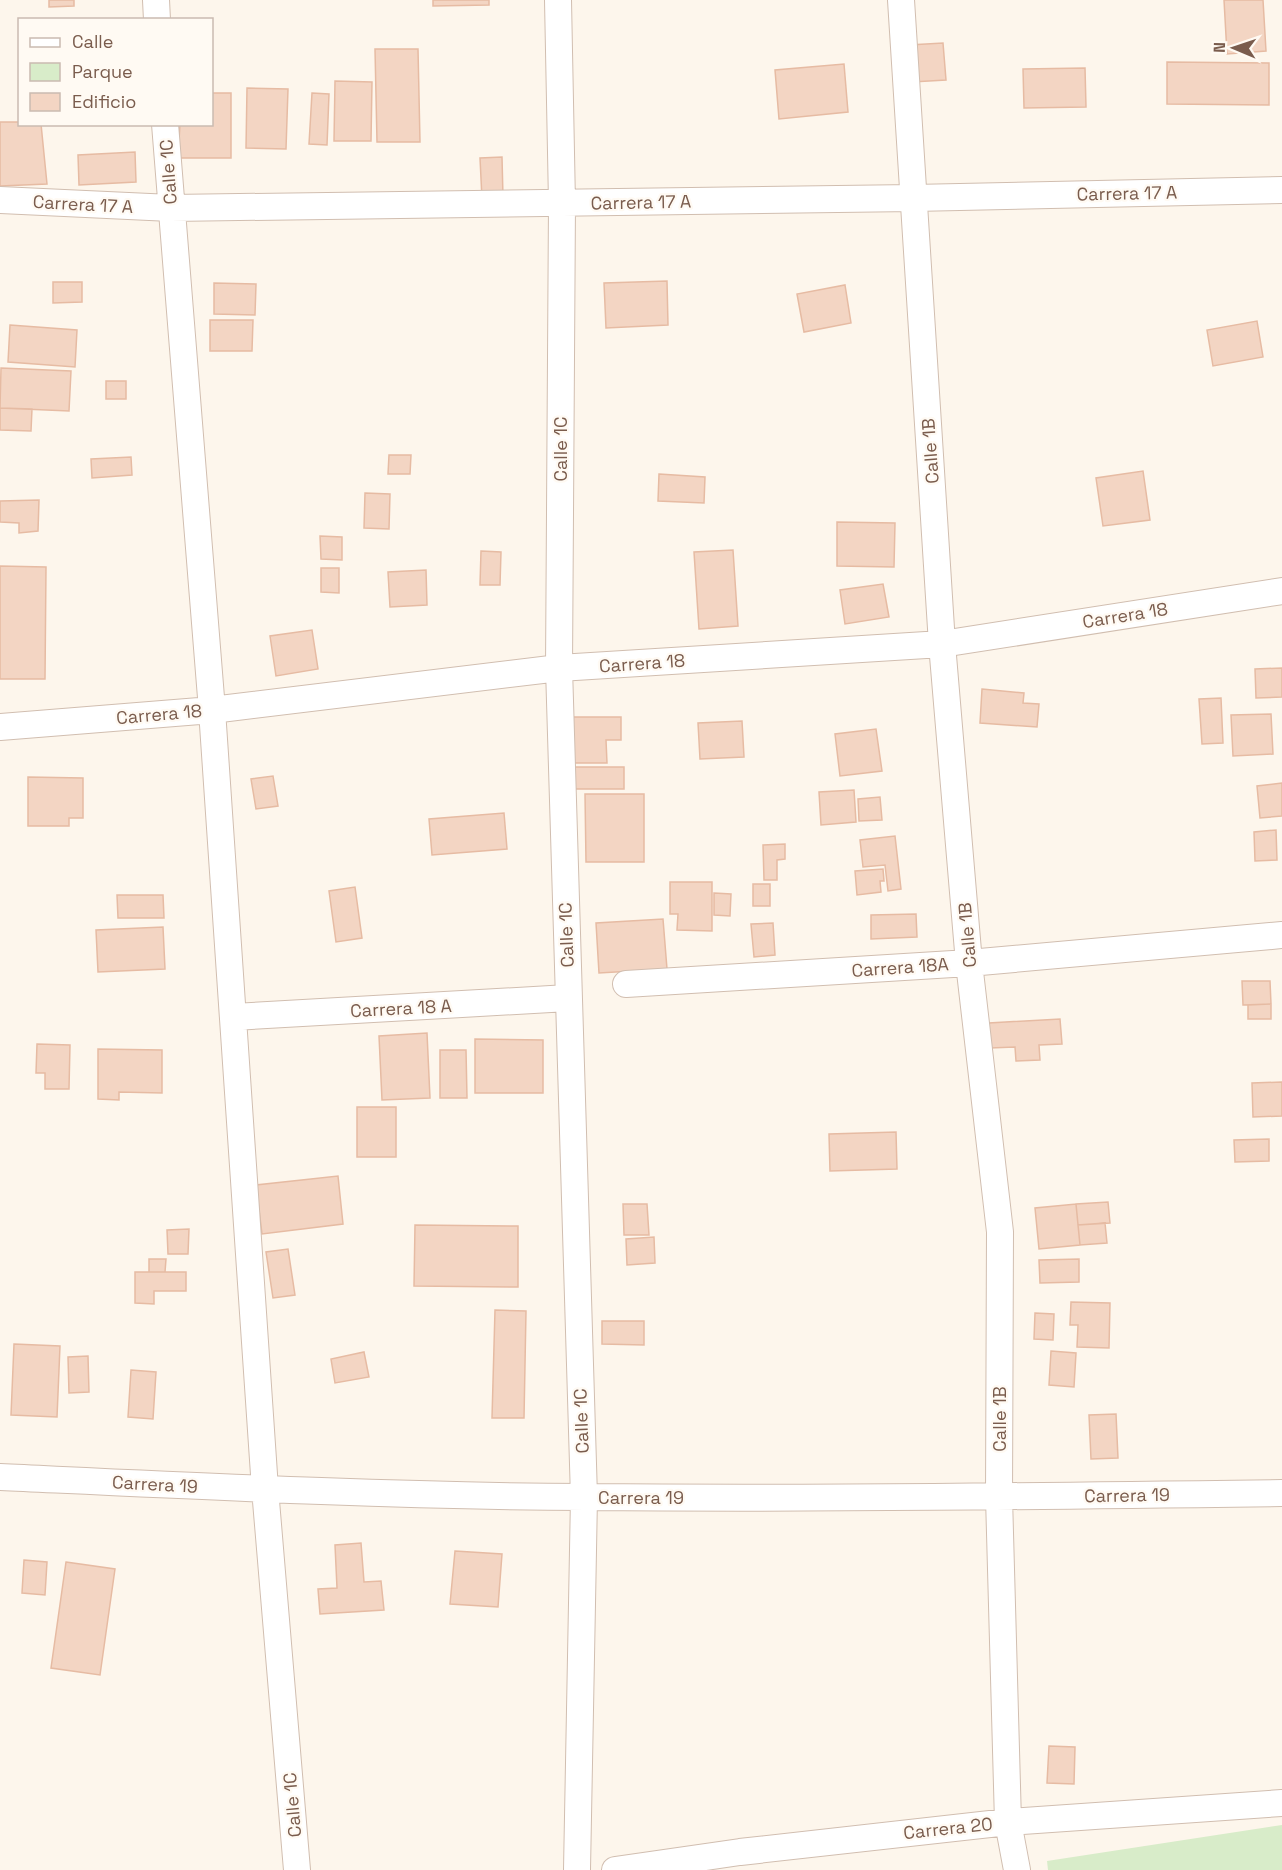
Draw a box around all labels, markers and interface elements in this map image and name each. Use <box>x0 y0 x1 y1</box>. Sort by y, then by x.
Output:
legend <box>18 18 213 126</box>
north arrow <box>1204 18 1264 78</box>
text: Calle <box>72 30 113 53</box>
text: N <box>1209 42 1230 53</box>
text: Parque <box>72 60 133 83</box>
text: Edificio <box>72 90 136 113</box>
street label: Calle 1C <box>154 139 182 205</box>
street label: Carrera 17 A <box>1076 181 1178 205</box>
street label: Carrera 17 A <box>32 190 134 218</box>
street label: Carrera 17 A <box>590 190 692 214</box>
street label: Calle 1C <box>549 416 572 482</box>
street label: Calle 1B <box>916 418 944 484</box>
street label: Carrera 18 <box>1081 597 1169 633</box>
street label: Carrera 18 <box>598 649 686 677</box>
street label: Carrera 18 <box>115 699 203 729</box>
street label: Calle 1B <box>953 901 981 969</box>
street label: Calle 1C <box>553 902 579 968</box>
street label: Carrera 18A <box>851 952 949 982</box>
street label: Carrera 18 A <box>350 994 452 1022</box>
street label: Calle 1B <box>988 1386 1011 1452</box>
street label: Calle 1C <box>568 1388 594 1454</box>
street label: Carrera 19 <box>112 1470 198 1498</box>
street label: Carrera 19 <box>1084 1483 1170 1507</box>
street label: Carrera 19 <box>598 1486 684 1509</box>
street label: Calle 1C <box>278 1772 306 1838</box>
street label: Carrera 20 <box>902 1812 994 1844</box>

